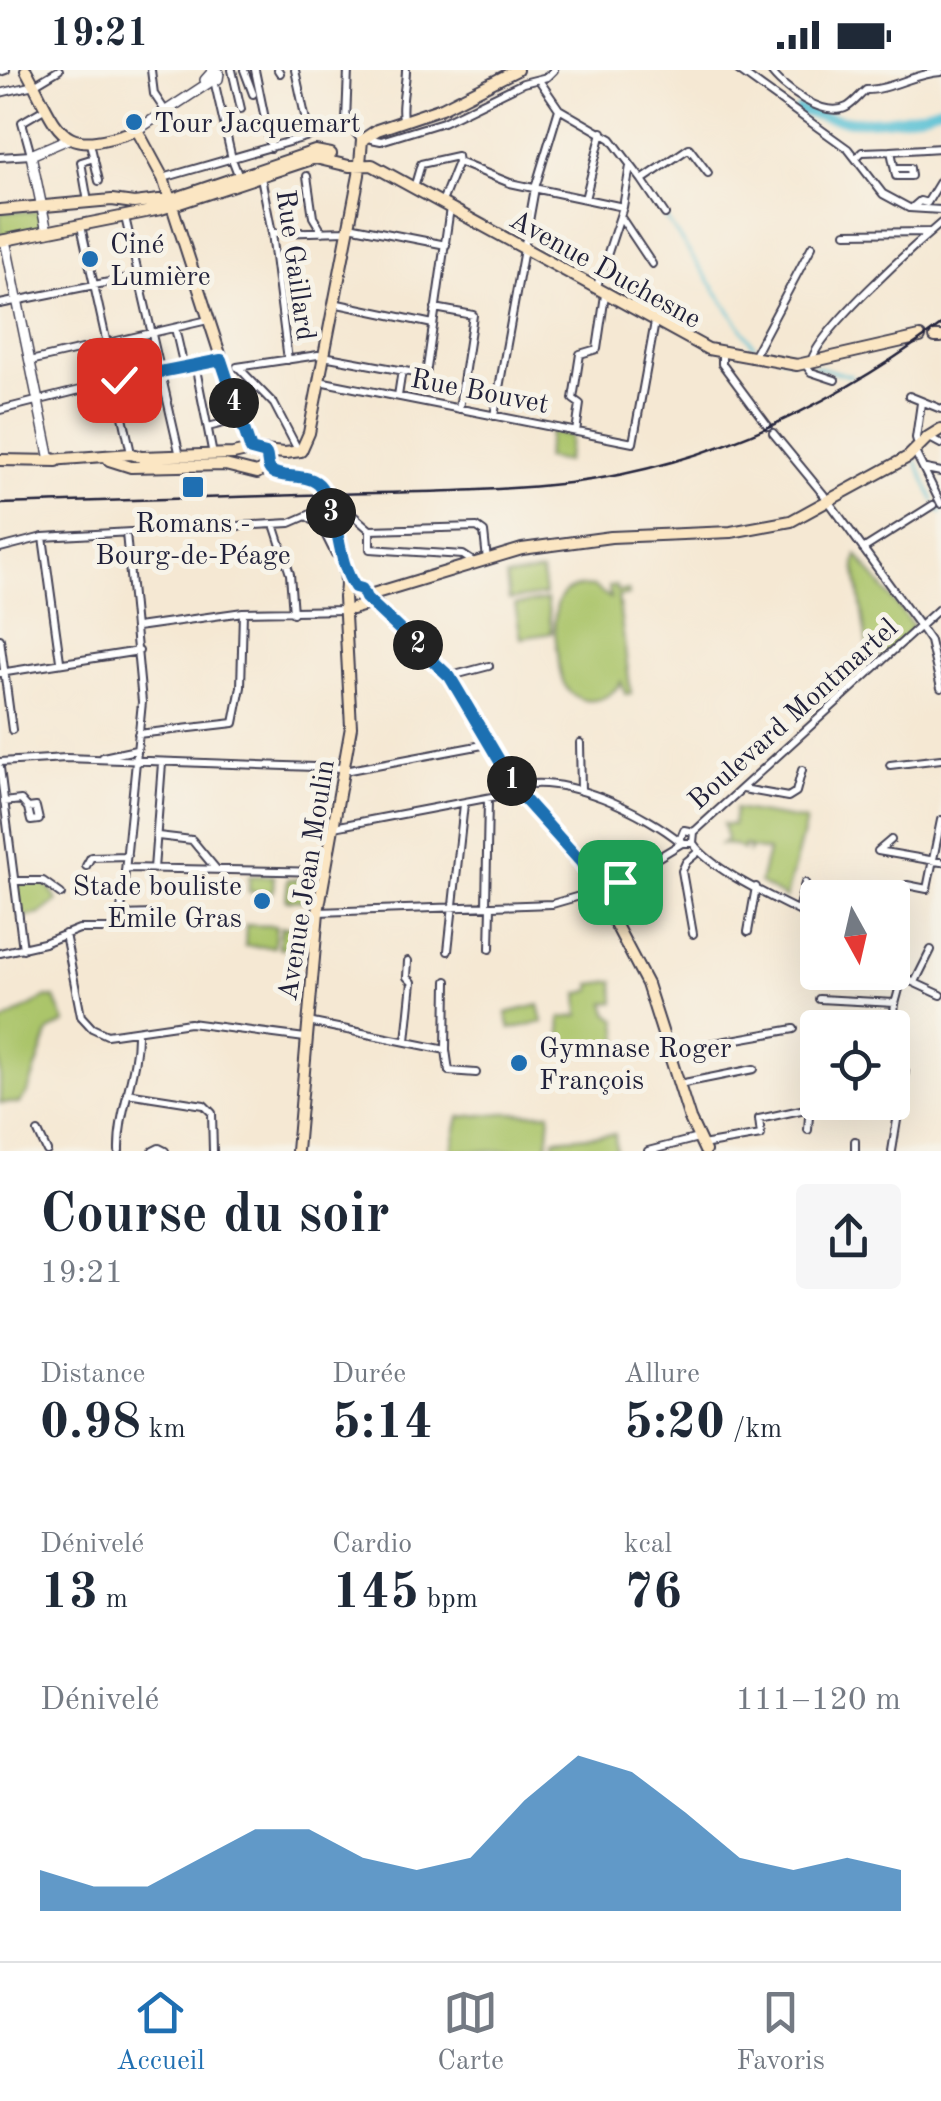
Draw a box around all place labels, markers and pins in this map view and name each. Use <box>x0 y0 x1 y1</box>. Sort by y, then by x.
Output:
marker: Tour Jacquemart <box>123 111 145 133</box>
place label: Tour Jacquemart <box>154 111 361 139</box>
place label: Ciné Lumière <box>110 232 211 292</box>
marker: Ciné Lumière <box>79 248 101 270</box>
pin <box>77 338 162 423</box>
pin: 4 <box>209 378 259 428</box>
marker: Romans - Bourg-de-Péage <box>180 474 206 500</box>
pin: 3 <box>306 488 356 538</box>
place label: Romans - Bourg-de-Péage <box>95 511 291 571</box>
pin: 2 <box>393 620 443 670</box>
pin: 1 <box>487 756 537 806</box>
pin <box>578 840 663 925</box>
place label: Stade bouliste Emile Gras <box>73 874 242 934</box>
marker: Stade bouliste Emile Gras <box>251 890 273 912</box>
place label: Gymnase Roger François <box>539 1036 731 1096</box>
marker: Gymnase Roger François <box>508 1052 530 1074</box>

